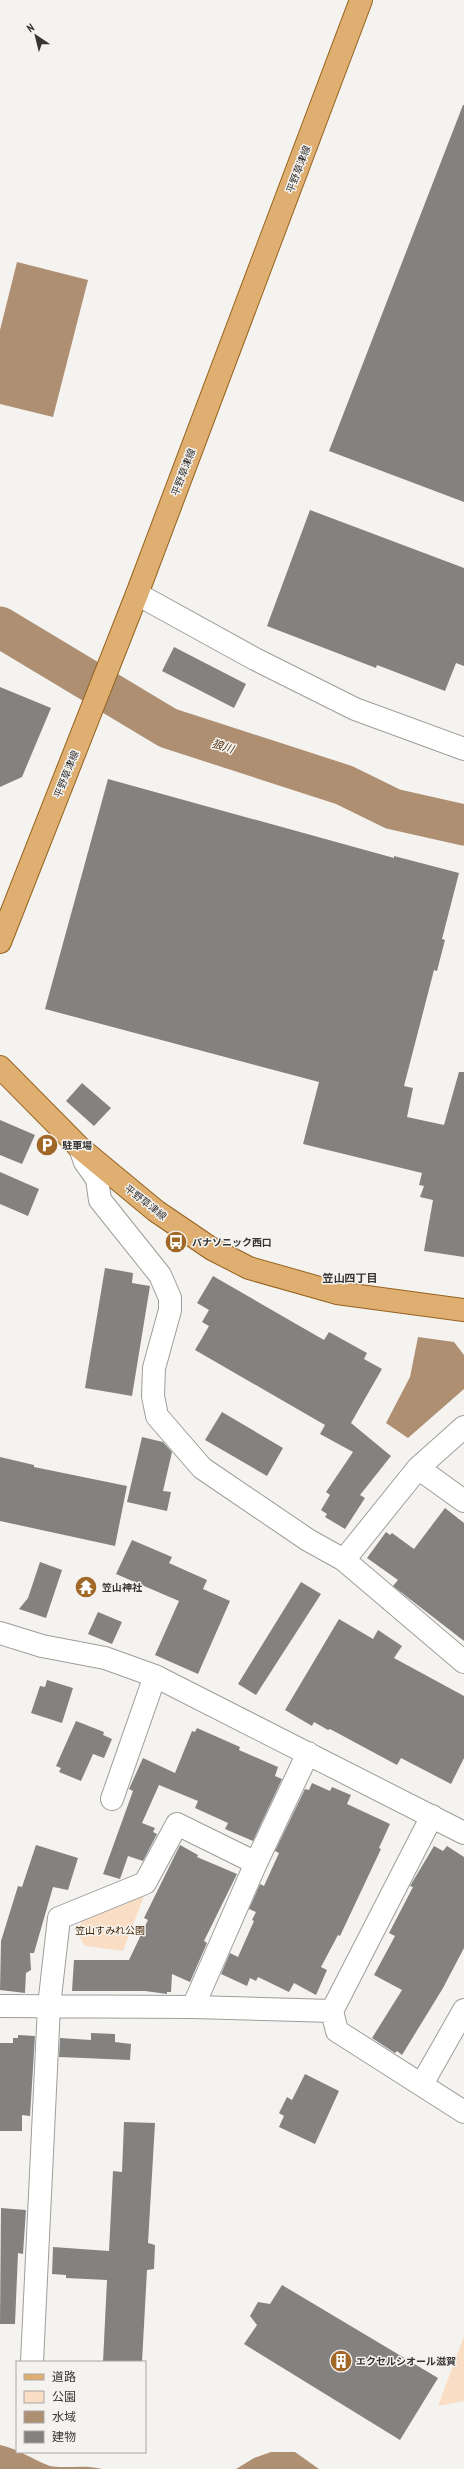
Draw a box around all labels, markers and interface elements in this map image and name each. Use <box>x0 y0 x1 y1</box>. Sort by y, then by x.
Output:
north arrow <box>16 16 56 56</box>
text: N <box>24 20 37 35</box>
street label: 平野草津線 <box>283 144 313 195</box>
street label: 平野草津線 <box>168 447 198 498</box>
water label: 狼川 <box>210 736 237 756</box>
street label: 平野草津線 <box>51 749 82 800</box>
parking icon: 駐車場 <box>34 1132 60 1158</box>
place label: 駐車場 <box>62 1139 92 1152</box>
street label: 平野草津線 <box>122 1182 169 1223</box>
bus stop icon: パナソニック西口 <box>163 1229 189 1255</box>
place label: パナソニック西口 <box>192 1236 272 1249</box>
district label: 笠山四丁目 <box>322 1271 378 1285</box>
temple icon: 笠山神社 <box>73 1574 99 1600</box>
place label: 笠山神社 <box>101 1581 143 1594</box>
park label: 笠山すみれ公園 <box>75 1924 145 1937</box>
building icon: エクセルシオール滋賀 <box>328 2348 354 2374</box>
place label: エクセルシオール滋賀 <box>356 2355 456 2368</box>
legend <box>16 2361 146 2453</box>
text: 道路 <box>52 2369 76 2384</box>
text: 公園 <box>52 2389 76 2404</box>
text: 水域 <box>52 2409 76 2424</box>
text: 建物 <box>52 2429 76 2444</box>

